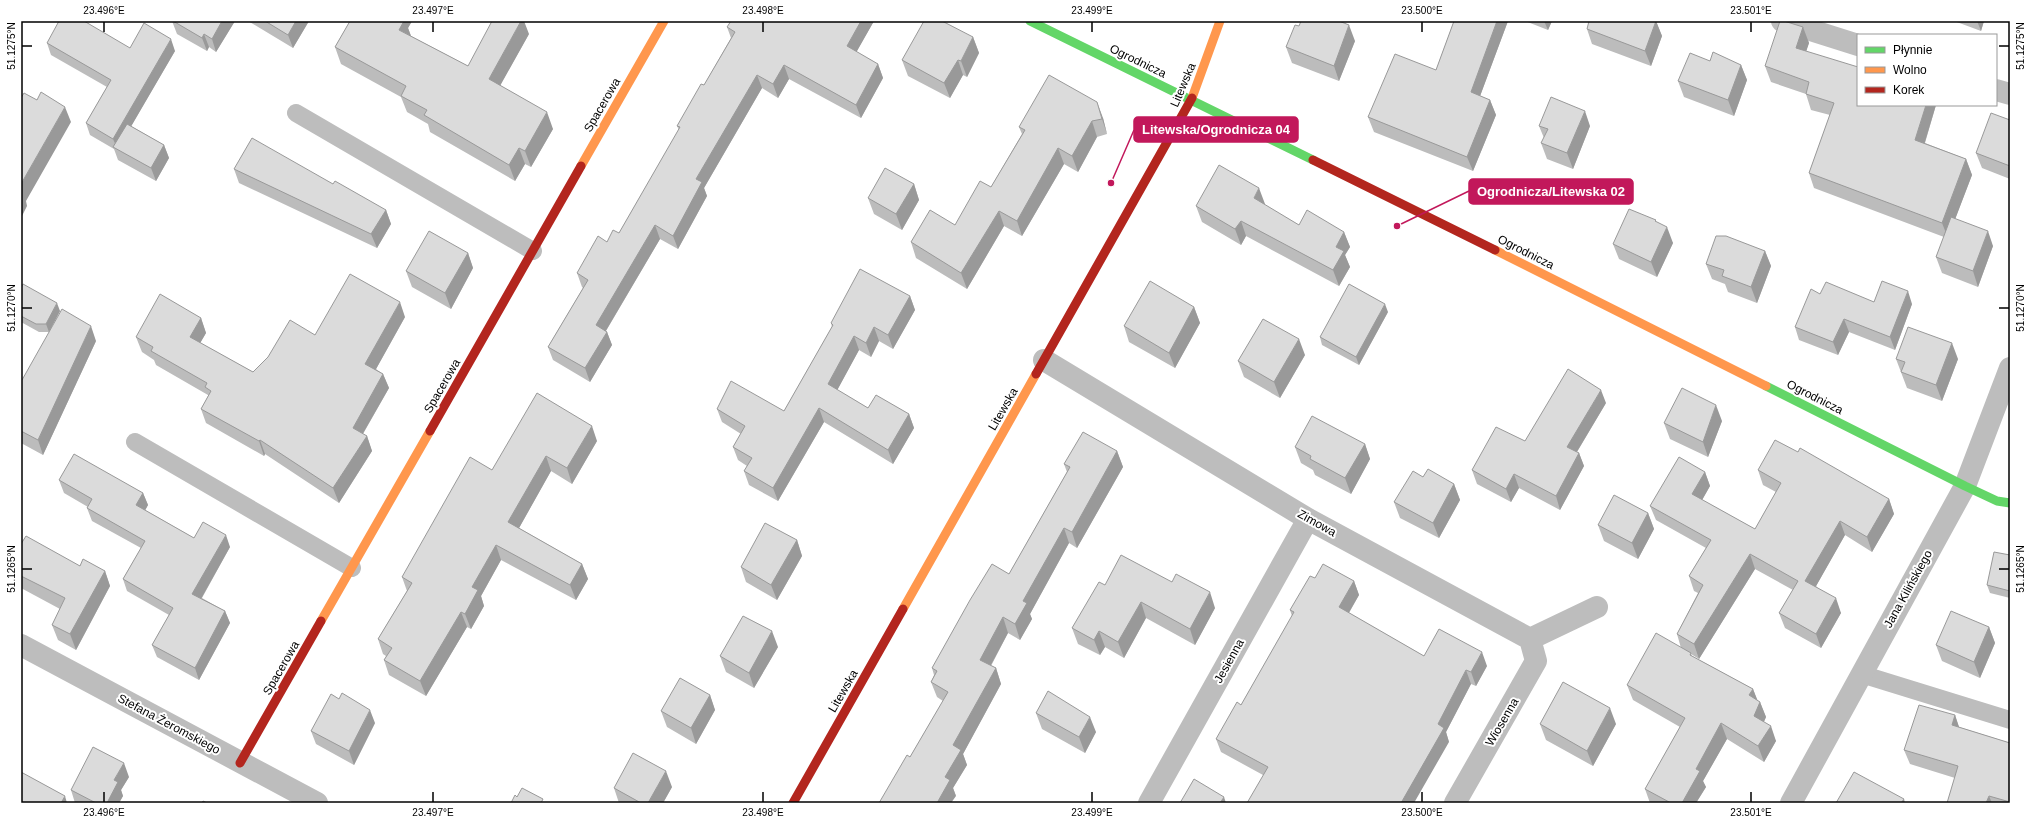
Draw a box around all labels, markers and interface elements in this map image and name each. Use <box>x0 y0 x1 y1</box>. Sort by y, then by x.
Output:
text: 23.496°E <box>83 5 125 16</box>
text: 23.497°E <box>412 5 454 16</box>
text: 23.498°E <box>742 5 784 16</box>
text: 23.499°E <box>1071 5 1113 16</box>
text: 23.500°E <box>1401 5 1443 16</box>
text: 23.501°E <box>1730 5 1772 16</box>
text: 51.1275°N <box>6 22 17 70</box>
text: 51.1275°N <box>2015 22 2026 70</box>
legend <box>1857 34 1997 106</box>
street label: Ogrodnicza <box>1107 41 1169 81</box>
text: Płynnie <box>1893 43 1933 57</box>
street label: Litewska <box>1167 60 1199 109</box>
text: Wolno <box>1893 63 1927 77</box>
street label: Spacerowa <box>581 75 623 135</box>
text: Korek <box>1893 83 1925 97</box>
callout: Litewska/Ogrodnicza 04 <box>1134 117 1298 142</box>
text: Litewska/Ogrodnicza 04 <box>1142 122 1291 137</box>
callout: Ogrodnicza/Litewska 02 <box>1469 179 1633 204</box>
text: Ogrodnicza/Litewska 02 <box>1477 184 1625 199</box>
street label: Ogrodnicza <box>1495 232 1557 272</box>
text: 51.1270°N <box>6 284 17 332</box>
text: 51.1270°N <box>2015 284 2026 332</box>
street label: Spacerowa <box>421 356 463 416</box>
street label: Ogrodnicza <box>1784 377 1846 417</box>
street label: Litewska <box>985 385 1021 433</box>
street label: Zimowa <box>1295 507 1339 539</box>
text: 51.1265°N <box>6 545 17 593</box>
text: 51.1265°N <box>2015 545 2026 593</box>
street label: Jana Kilińskiego <box>1881 547 1935 630</box>
street label: Jesienna <box>1211 636 1247 685</box>
street label: Spacerowa <box>260 638 302 698</box>
street label: Litewska <box>825 667 861 715</box>
street label: Stefana Żeromskiego <box>115 691 223 757</box>
street label: Wiosenna <box>1483 695 1522 749</box>
text: 23.496°E <box>83 807 125 818</box>
text: 23.497°E <box>412 807 454 818</box>
text: 23.498°E <box>742 807 784 818</box>
text: 23.499°E <box>1071 807 1113 818</box>
text: 23.500°E <box>1401 807 1443 818</box>
text: 23.501°E <box>1730 807 1772 818</box>

